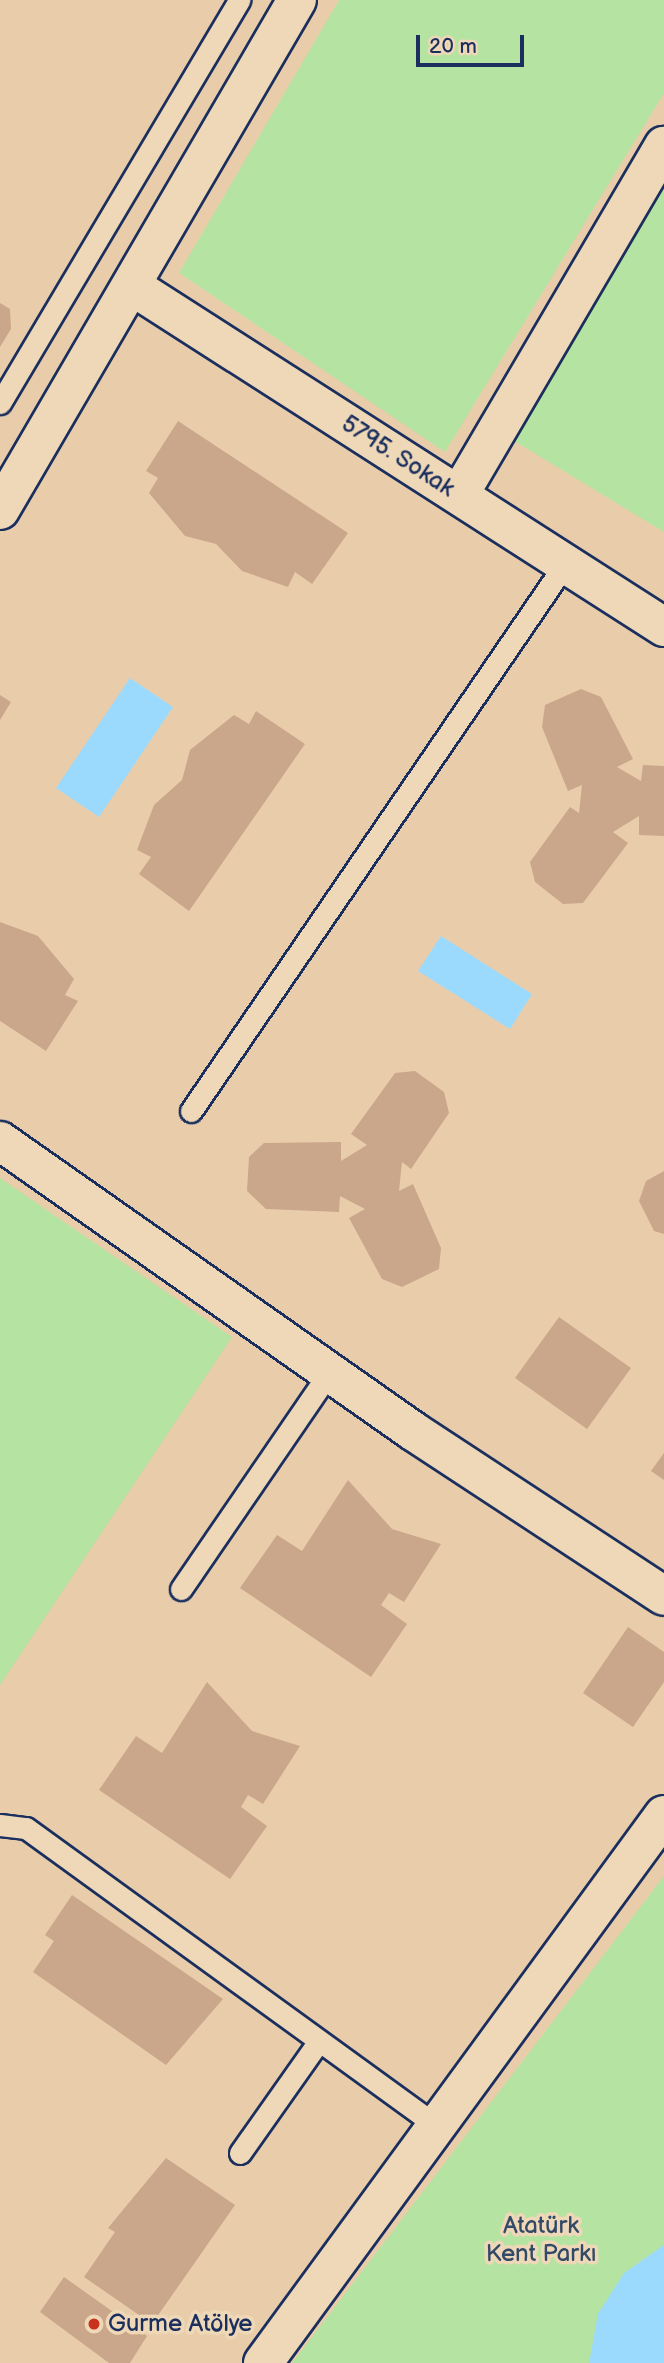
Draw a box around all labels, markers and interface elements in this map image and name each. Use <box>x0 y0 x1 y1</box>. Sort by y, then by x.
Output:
scale bar <box>419 21 528 65</box>
text: 20 m <box>429 34 477 59</box>
street label: 5795. Sokak <box>336 409 460 503</box>
park label: Atatürk Kent Parkı <box>486 2212 596 2268</box>
place label: Gurme Atölye <box>108 2310 252 2338</box>
marker: Gurme Atölye <box>86 2316 102 2332</box>

